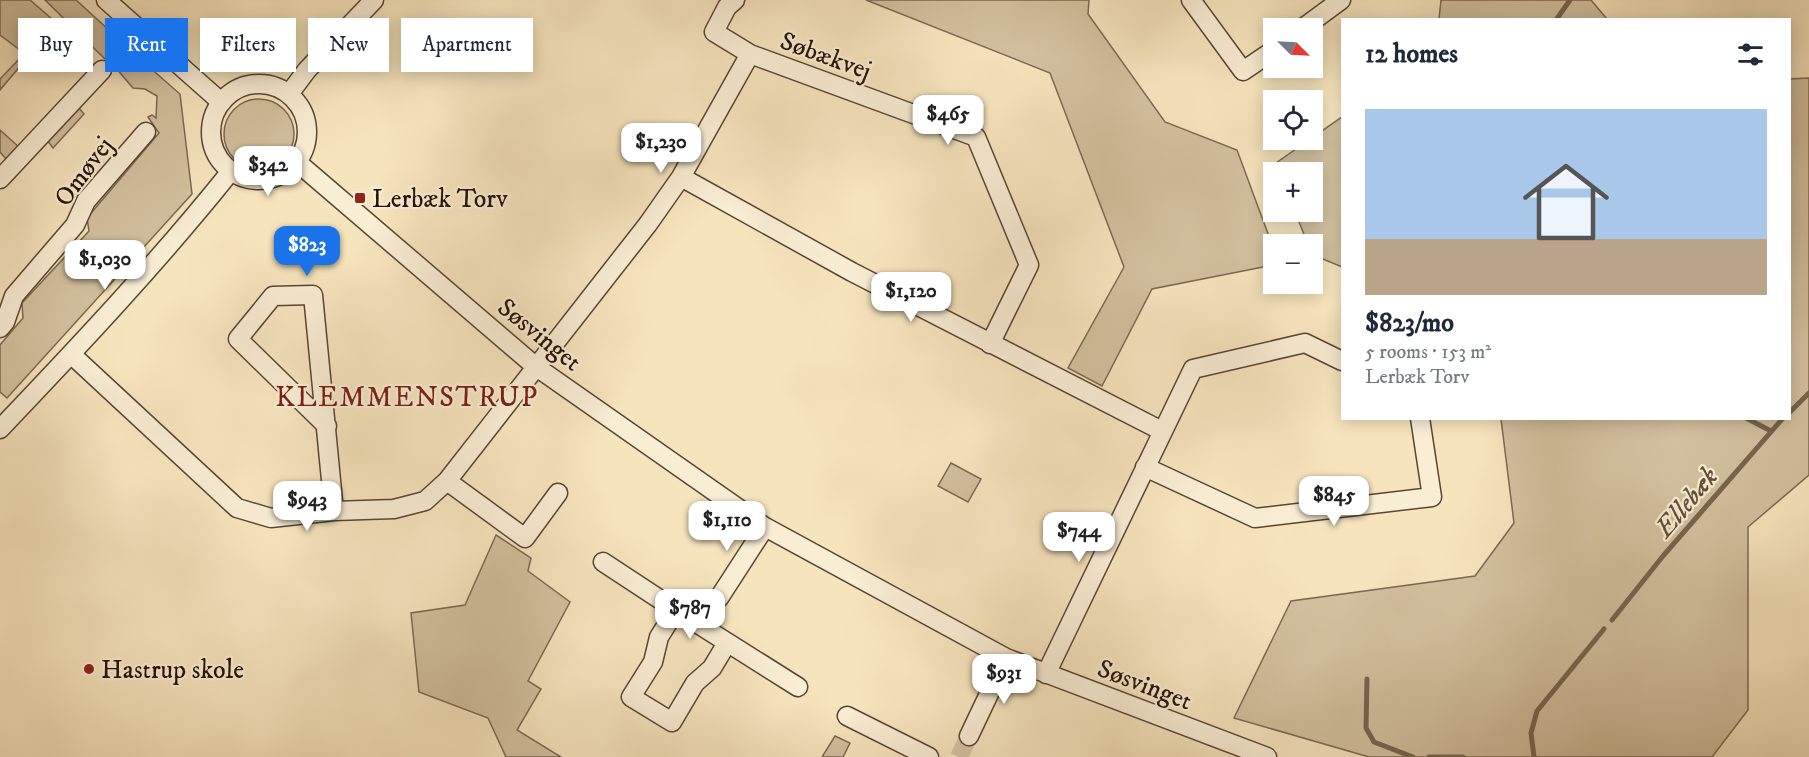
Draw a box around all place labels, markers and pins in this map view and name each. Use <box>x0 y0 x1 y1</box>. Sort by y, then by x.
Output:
pin: $465 <box>912 95 984 146</box>
pin: $1,230 <box>612 123 710 174</box>
pin: $342 <box>232 146 304 197</box>
place label: Lerbæk Torv <box>372 183 508 216</box>
marker: Lerbæk Torv <box>353 191 367 205</box>
pin: $823 <box>271 226 343 277</box>
pin: $1,030 <box>56 240 154 291</box>
pin: $1,120 <box>862 272 960 323</box>
pin: $845 <box>1298 476 1370 527</box>
pin: $943 <box>271 481 343 532</box>
pin: $1,110 <box>678 501 776 552</box>
pin: $744 <box>1043 512 1115 563</box>
pin: $787 <box>654 589 726 640</box>
place label: Hastrup skole <box>101 654 244 687</box>
pin: $931 <box>968 654 1040 705</box>
marker: Hastrup skole <box>82 662 96 676</box>

